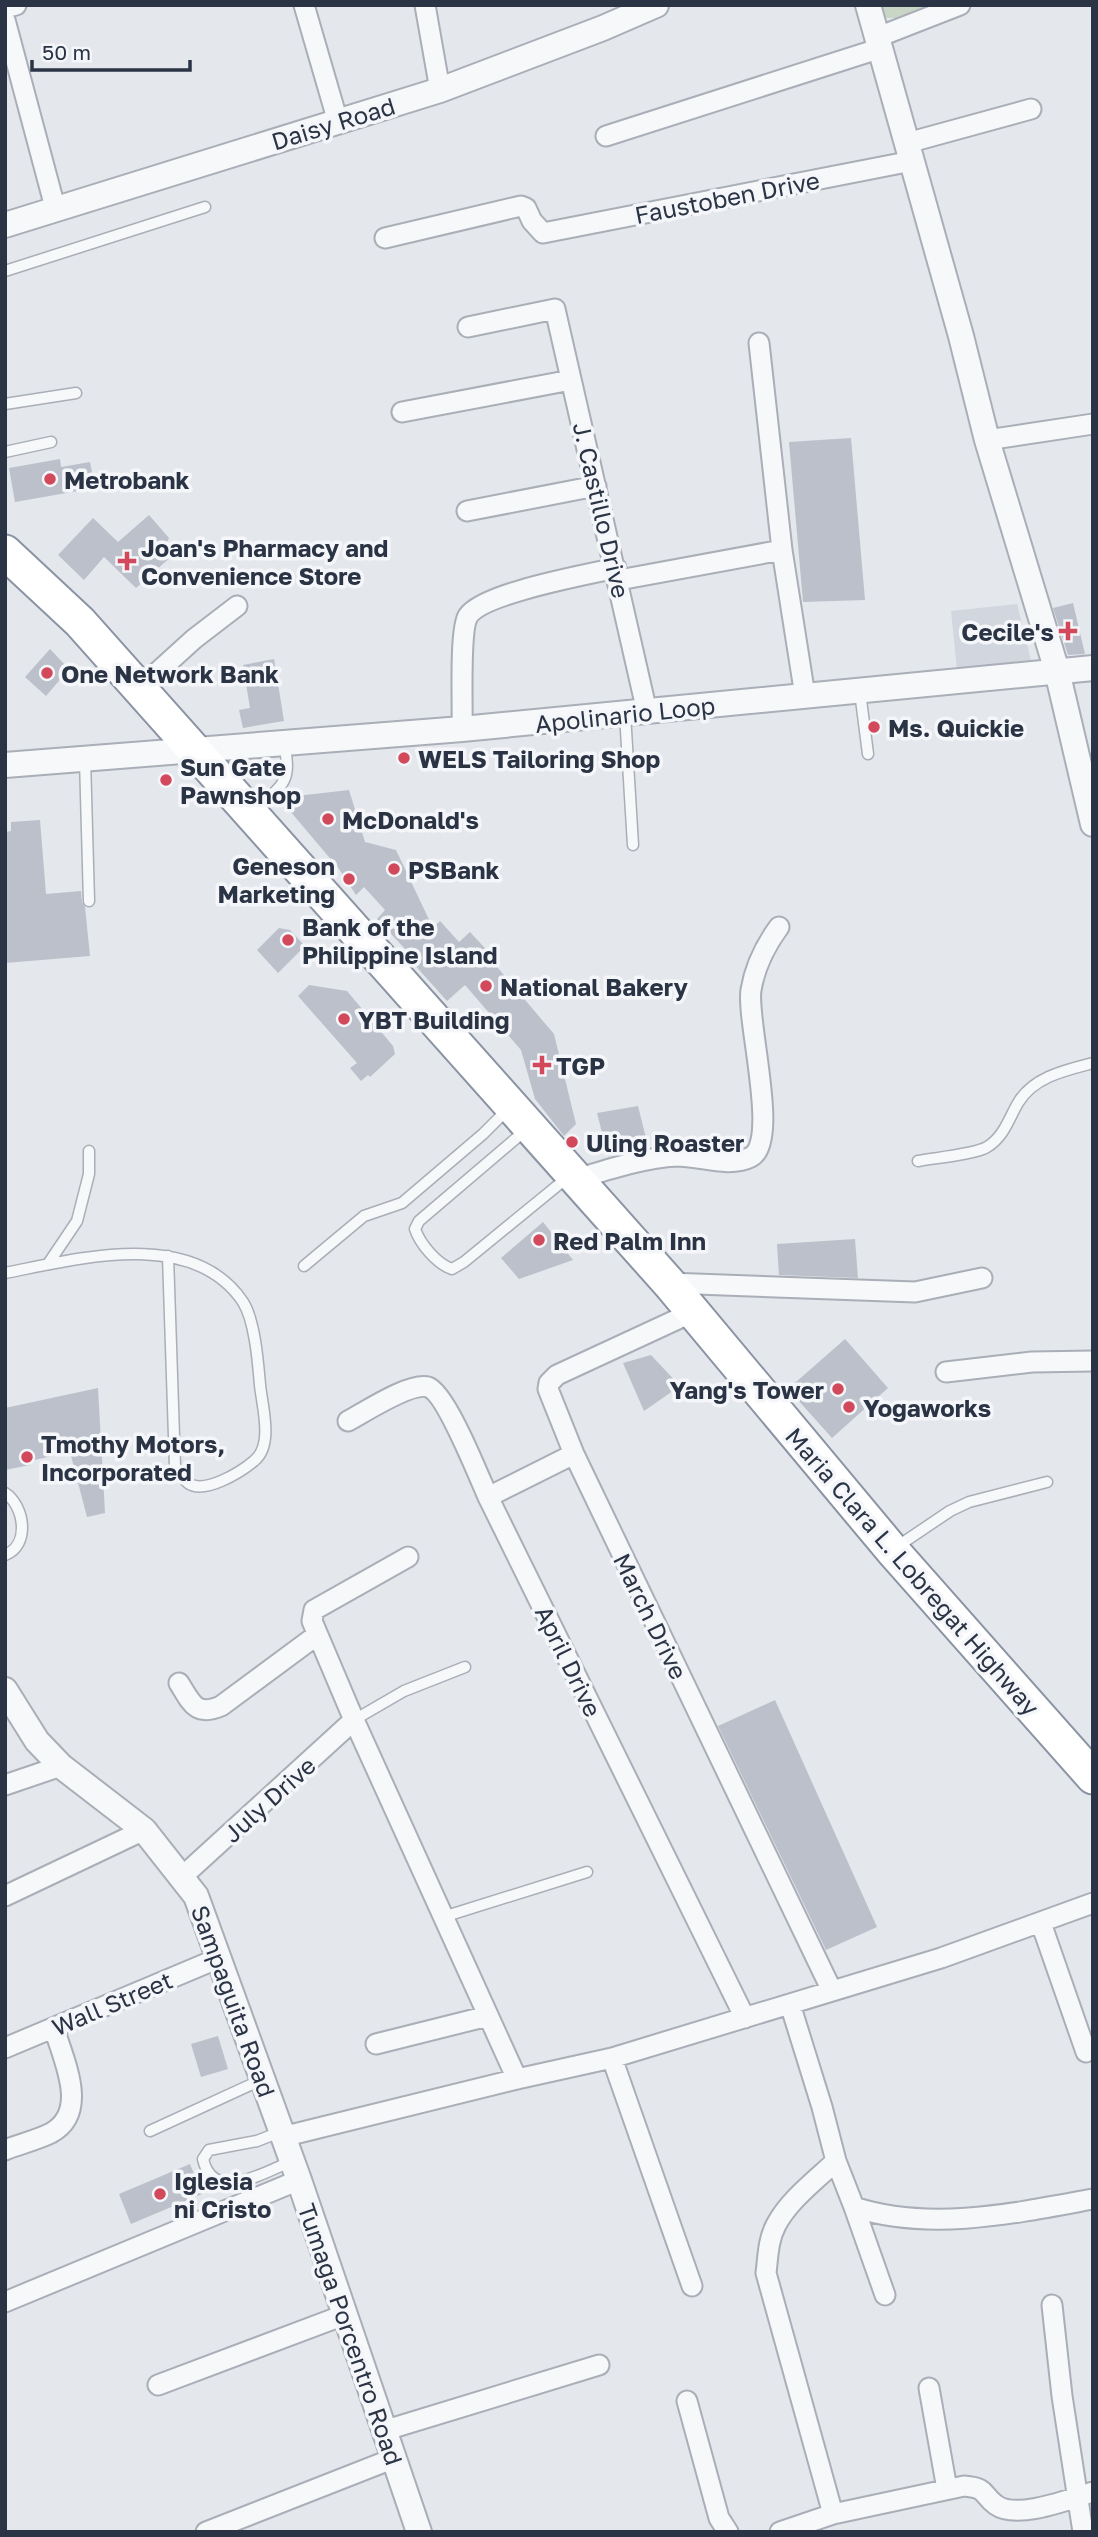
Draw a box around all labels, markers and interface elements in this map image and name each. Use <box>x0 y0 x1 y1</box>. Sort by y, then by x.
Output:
scale bar <box>32 28 189 72</box>
text: 50 m <box>42 39 91 65</box>
street label: Daisy Road <box>268 90 398 156</box>
street label: Faustoben Drive <box>632 165 822 229</box>
street label: J. Castillo Drive <box>568 419 636 601</box>
place label: Metrobank <box>64 465 190 494</box>
marker: Metrobank <box>42 471 58 487</box>
place label: Joan's Pharmacy and Convenience Store <box>141 533 388 590</box>
marker: Joan's Pharmacy and Convenience Store <box>119 553 135 569</box>
place label: Cecile's <box>961 617 1054 646</box>
marker: Cecile's <box>1060 623 1076 639</box>
place label: One Network Bank <box>61 659 279 688</box>
marker: One Network Bank <box>39 665 55 681</box>
street label: Apolinario Loop <box>534 690 716 738</box>
place label: Ms. Quickie <box>888 713 1024 742</box>
marker: Ms. Quickie <box>866 719 882 735</box>
place label: WELS Tailoring Shop <box>418 744 660 773</box>
marker: WELS Tailoring Shop <box>396 750 412 766</box>
place label: Sun Gate Pawnshop <box>180 752 301 809</box>
marker: Sun Gate Pawnshop <box>158 772 174 788</box>
place label: McDonald's <box>342 805 479 834</box>
marker: McDonald's <box>320 811 336 827</box>
place label: Geneson Marketing <box>217 851 335 908</box>
place label: PSBank <box>408 855 499 884</box>
marker: PSBank <box>386 861 402 877</box>
marker: Geneson Marketing <box>341 871 357 887</box>
place label: Bank of the Philippine Island <box>302 912 497 969</box>
marker: Bank of the Philippine Island <box>280 932 296 948</box>
place label: National Bakery <box>500 972 689 1001</box>
marker: National Bakery <box>478 978 494 994</box>
place label: YBT Building <box>358 1005 509 1034</box>
marker: YBT Building <box>336 1011 352 1027</box>
place label: TGP <box>556 1051 605 1080</box>
marker: TGP <box>534 1057 550 1073</box>
place label: Uling Roaster <box>586 1128 744 1157</box>
marker: Uling Roaster <box>564 1134 580 1150</box>
place label: Red Palm Inn <box>553 1226 706 1255</box>
marker: Red Palm Inn <box>531 1232 547 1248</box>
place label: Yang's Tower <box>669 1375 824 1404</box>
marker: Yang's Tower <box>830 1381 846 1397</box>
place label: Yogaworks <box>863 1393 991 1422</box>
marker: Yogaworks <box>841 1399 857 1415</box>
street label: Maria Clara L. Lobregat Highway <box>780 1421 1046 1721</box>
place label: Tmothy Motors, Incorporated <box>41 1429 225 1486</box>
marker: Tmothy Motors, Incorporated <box>19 1449 35 1465</box>
street label: March Drive <box>608 1548 694 1684</box>
street label: April Drive <box>530 1601 608 1721</box>
street label: July Drive <box>217 1750 321 1848</box>
street label: Sampaguita Road <box>186 1901 282 2101</box>
street label: Wall Street <box>47 1965 177 2041</box>
place label: Iglesia ni Cristo <box>174 2166 271 2223</box>
marker: Iglesia ni Cristo <box>152 2186 168 2202</box>
street label: Tumaga Porcentro Road <box>293 2199 409 2469</box>

